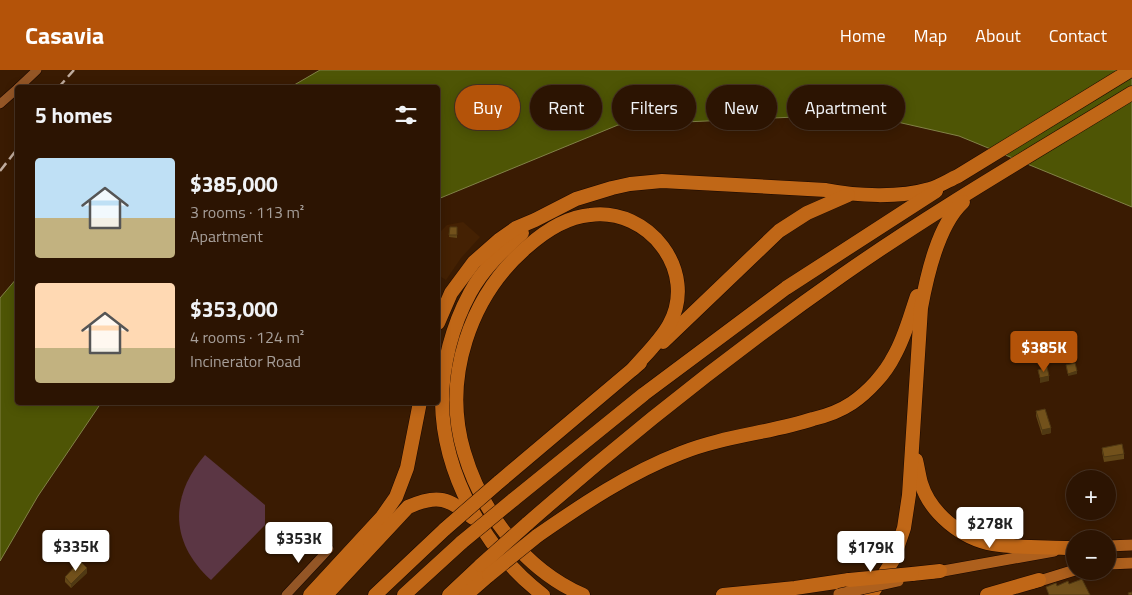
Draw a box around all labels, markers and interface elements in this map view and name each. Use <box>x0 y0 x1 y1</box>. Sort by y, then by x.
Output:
text: Casavia <box>25 17 104 53</box>
text: Home <box>840 22 886 49</box>
text: Map <box>914 22 947 49</box>
text: About <box>975 22 1021 49</box>
text: Contact <box>1049 22 1107 49</box>
chip: Buy <box>455 85 520 130</box>
chip: Rent <box>530 85 602 130</box>
chip: Filters <box>612 85 696 130</box>
chip: New <box>706 85 777 130</box>
chip: Apartment <box>787 85 905 130</box>
text: 5 homes <box>35 99 112 131</box>
icon: filters <box>392 101 420 129</box>
text: $385,000 <box>190 168 278 200</box>
icon: home <box>75 178 135 238</box>
text: 3 rooms · 113 m² <box>190 200 304 224</box>
text: Apartment <box>190 224 263 248</box>
text: $353,000 <box>190 293 278 325</box>
icon: home <box>75 303 135 363</box>
text: 4 rooms · 124 m² <box>190 325 304 349</box>
pin: $385K <box>1009 330 1079 373</box>
text: $385K <box>1021 335 1067 359</box>
text: Incinerator Road <box>190 349 301 373</box>
map controls <box>1066 470 1116 580</box>
button: + <box>1066 470 1116 520</box>
pin: $278K <box>955 506 1025 549</box>
text: $278K <box>967 511 1013 535</box>
pin: $353K <box>264 522 334 564</box>
text: $353K <box>276 526 322 550</box>
pin: $335K <box>41 530 111 572</box>
pin: $179K <box>836 530 906 573</box>
button: − <box>1066 530 1116 580</box>
text: $335K <box>53 534 99 558</box>
text: $179K <box>848 535 894 559</box>

